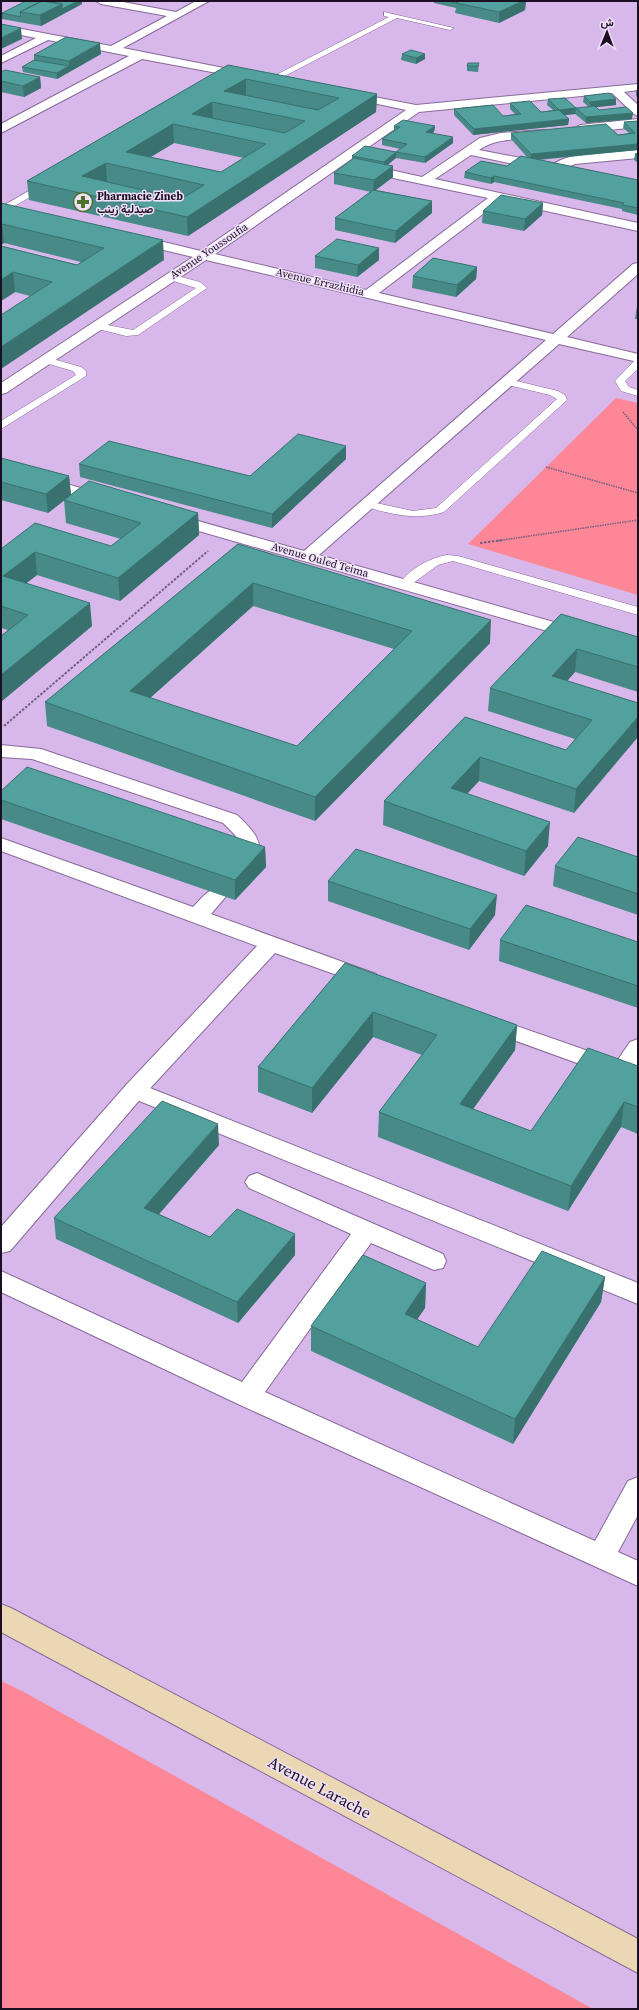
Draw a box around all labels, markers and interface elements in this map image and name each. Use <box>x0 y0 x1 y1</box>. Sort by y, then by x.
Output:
north arrow <box>587 12 627 52</box>
text: ش <box>600 15 614 30</box>
place label: Pharmacie Zineb صيدلية زينب <box>97 189 183 217</box>
pharmacy icon: Pharmacie Zineb صيدلية زينب <box>72 191 94 213</box>
street label: Avenue Youssoufia <box>167 219 251 283</box>
street label: Avenue Errazhidia <box>274 265 366 300</box>
street label: Avenue Ouled Teima <box>270 539 371 581</box>
street label: Avenue Larache <box>265 1751 375 1823</box>

